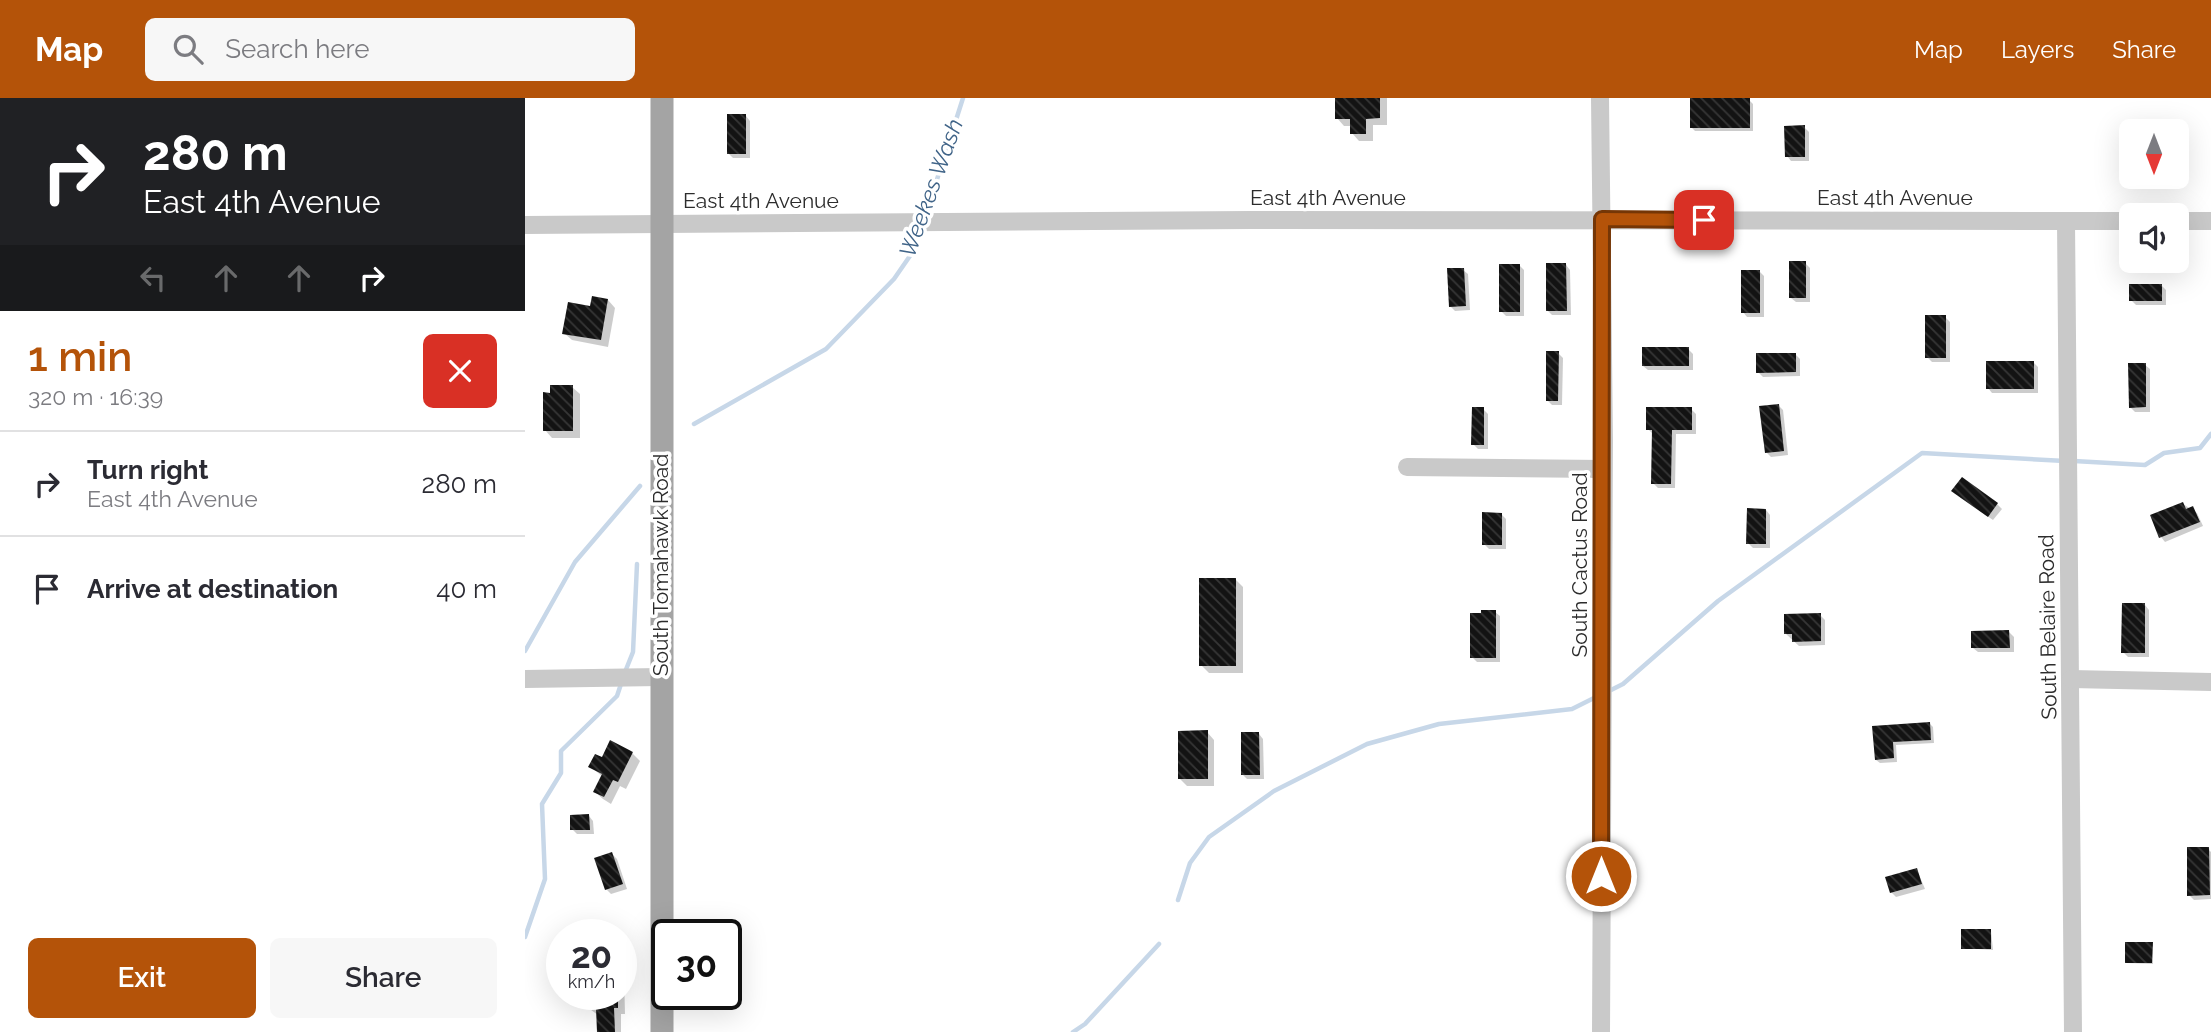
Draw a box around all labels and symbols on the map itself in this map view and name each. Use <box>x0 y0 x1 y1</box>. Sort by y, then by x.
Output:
water label: Weekes Wash <box>893 115 968 261</box>
north arrow <box>2119 119 2189 189</box>
street label: East 4th Avenue <box>1250 185 1406 210</box>
street label: East 4th Avenue <box>1817 185 1973 210</box>
street label: East 4th Avenue <box>683 188 839 213</box>
pin <box>1674 190 1734 250</box>
street label: South Tomahawk Road <box>648 454 673 676</box>
street label: South Cactus Road <box>1567 472 1592 658</box>
street label: South Belaire Road <box>2033 534 2062 720</box>
position arrow <box>1564 839 1638 913</box>
speed limit sign: 30 <box>651 919 742 1010</box>

